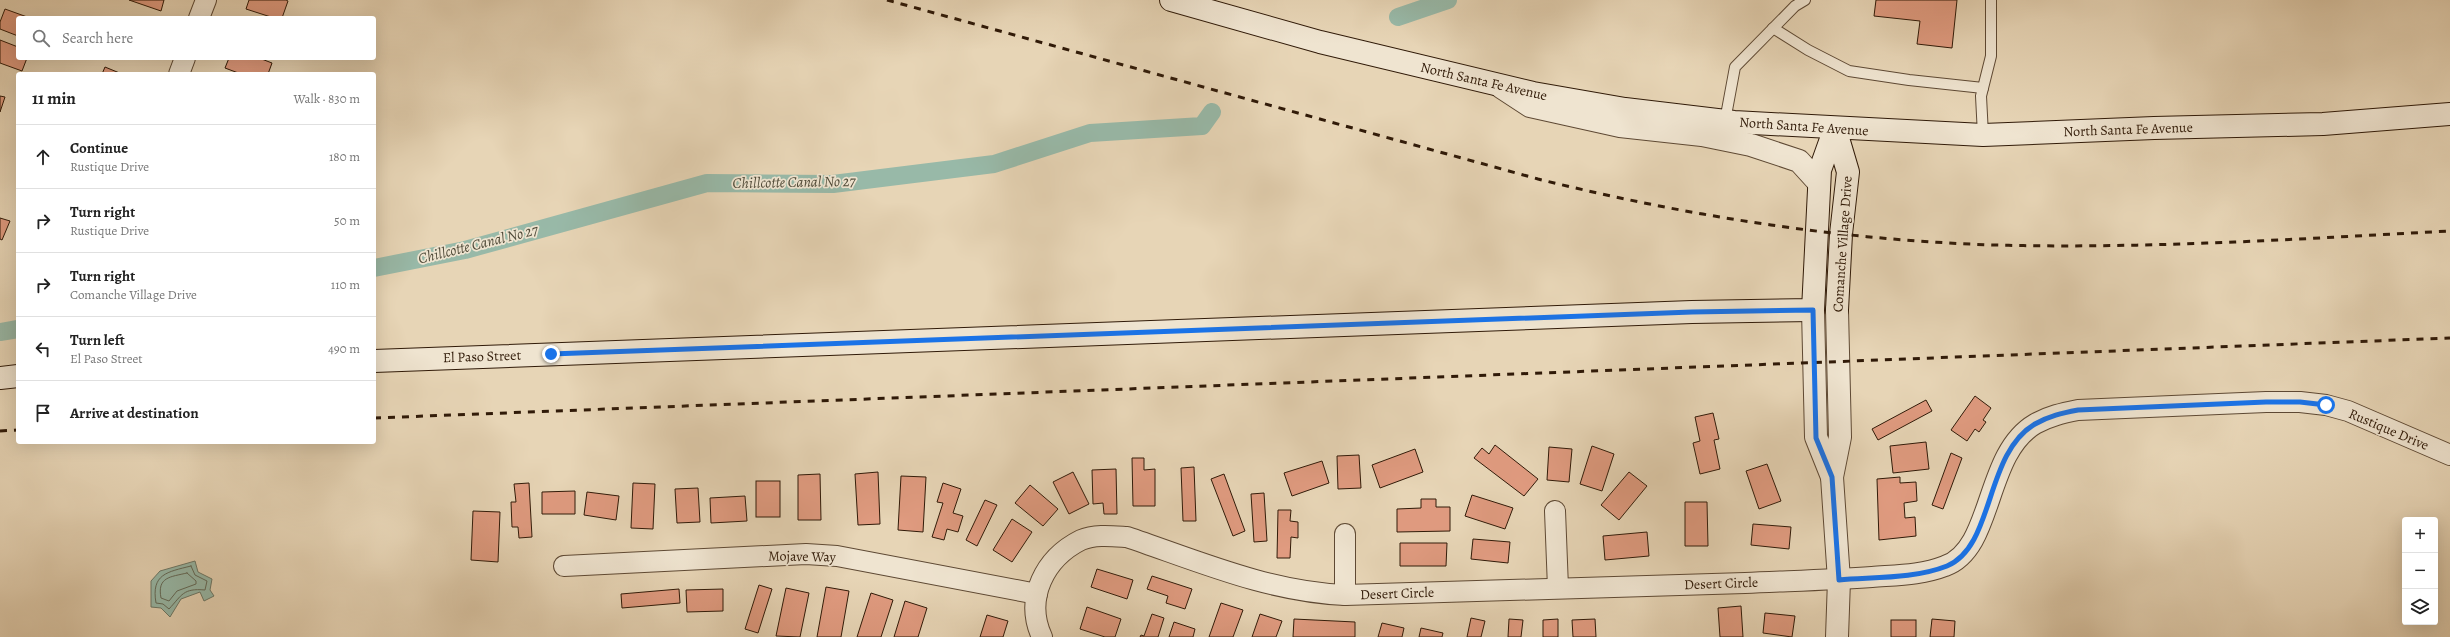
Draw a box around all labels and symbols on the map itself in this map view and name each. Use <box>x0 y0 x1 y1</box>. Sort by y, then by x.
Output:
street label: North Santa Fe Avenue <box>1419 58 1549 105</box>
street label: North Santa Fe Avenue <box>1739 113 1869 140</box>
street label: North Santa Fe Avenue <box>2063 118 2193 141</box>
water label: Chillcotte Canal No 27 <box>732 171 857 193</box>
street label: Comanche Village Drive <box>1828 175 1857 313</box>
water label: Chillcotte Canal No 27 <box>416 219 541 269</box>
route end <box>542 345 560 363</box>
street label: El Paso Street <box>443 346 522 367</box>
route start <box>2317 396 2335 414</box>
street label: Rustique Drive <box>2346 404 2432 455</box>
street label: Mojave Way <box>768 546 837 567</box>
street label: Desert Circle <box>1684 573 1758 594</box>
street label: Desert Circle <box>1360 583 1434 604</box>

